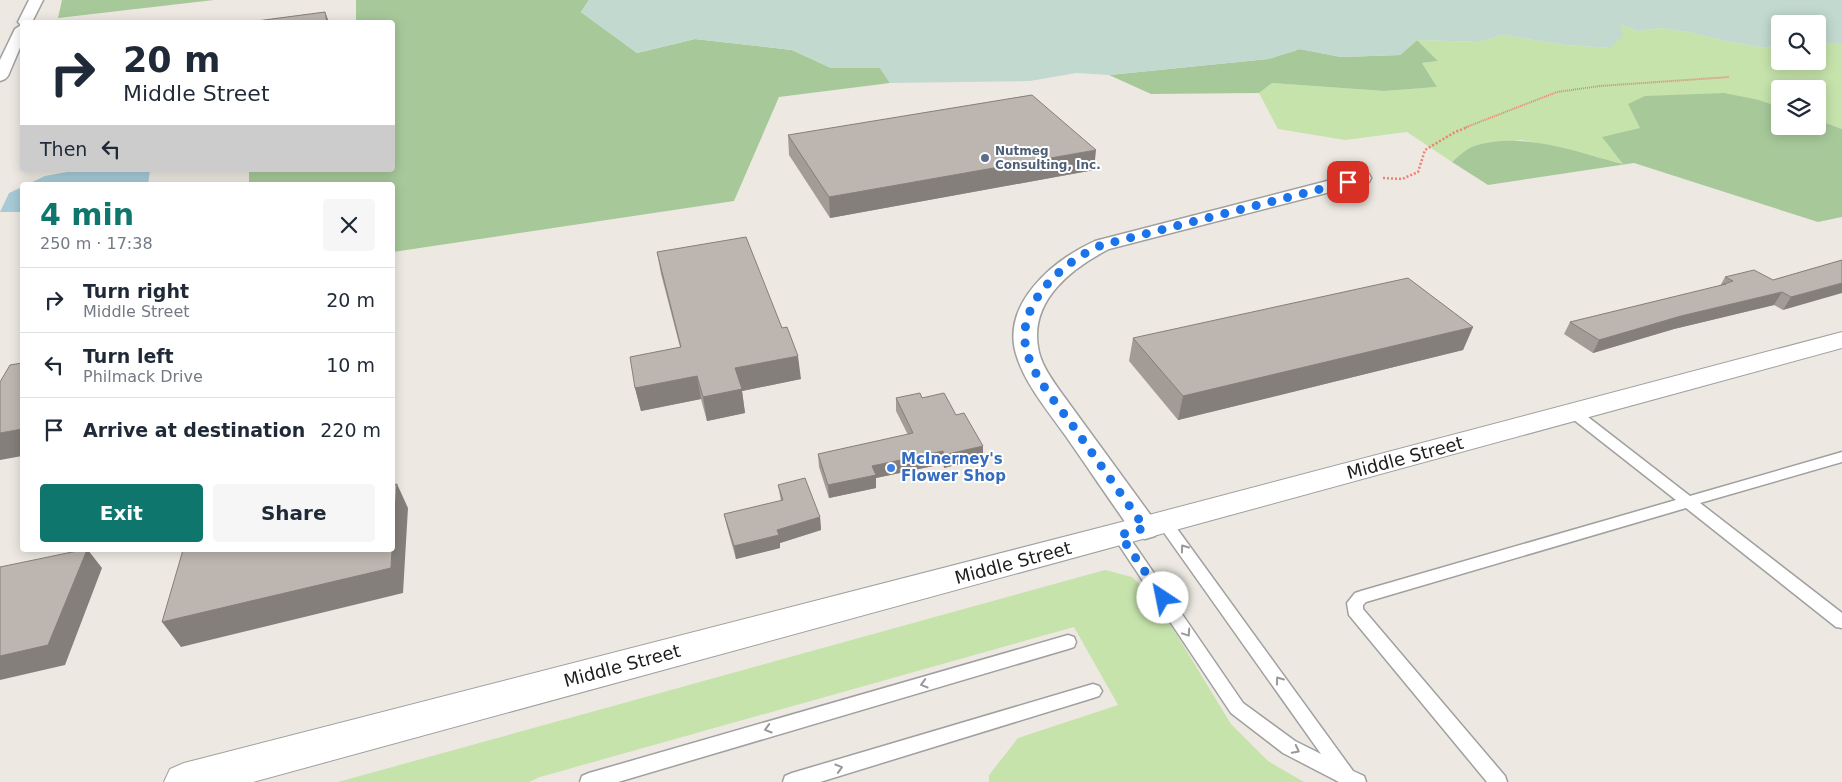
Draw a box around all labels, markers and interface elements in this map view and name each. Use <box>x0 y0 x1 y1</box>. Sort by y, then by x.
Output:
map controls <box>1771 15 1826 135</box>
button: search <box>1771 15 1826 70</box>
icon: right <box>40 40 105 105</box>
text: 20 m <box>123 40 220 80</box>
button: layers <box>1771 80 1826 135</box>
text: Middle Street <box>123 81 270 106</box>
icon: left <box>97 135 125 163</box>
text: Then <box>40 138 87 160</box>
place label: Nutmeg Consulting, Inc. <box>995 144 1101 172</box>
marker: Nutmeg Consulting, Inc. <box>979 152 991 164</box>
pin <box>1327 161 1369 203</box>
icon: arrive <box>1334 168 1362 196</box>
text: 4 min <box>40 197 134 232</box>
button: close <box>323 199 375 251</box>
text: 250 m · 17:38 <box>40 234 153 253</box>
text: Turn right <box>83 280 189 302</box>
icon: right <box>40 286 68 314</box>
text: 20 m <box>326 289 375 311</box>
text: Middle Street <box>83 302 190 321</box>
text: Turn left <box>83 345 174 367</box>
icon: left <box>40 351 68 379</box>
text: 10 m <box>326 354 375 376</box>
text: Philmack Drive <box>83 367 203 386</box>
icon: arrive <box>40 416 68 444</box>
text: Arrive at destination <box>83 419 305 441</box>
text: 220 m <box>320 419 381 441</box>
street label: Middle Street <box>1344 432 1465 483</box>
place label: McInerney's Flower Shop <box>901 450 1006 485</box>
marker: McInerney's Flower Shop <box>885 462 897 474</box>
button: Exit <box>40 484 203 542</box>
button: Share <box>213 484 375 542</box>
street label: Middle Street <box>952 537 1073 588</box>
one-way arrow <box>1181 544 1190 554</box>
position arrow <box>1136 571 1188 623</box>
one-way arrow <box>1181 627 1190 637</box>
street label: Middle Street <box>561 640 682 691</box>
one-way arrow <box>1276 677 1284 686</box>
one-way arrow <box>920 679 929 689</box>
one-way arrow <box>764 724 772 734</box>
one-way arrow <box>1290 744 1299 754</box>
one-way arrow <box>834 763 842 773</box>

